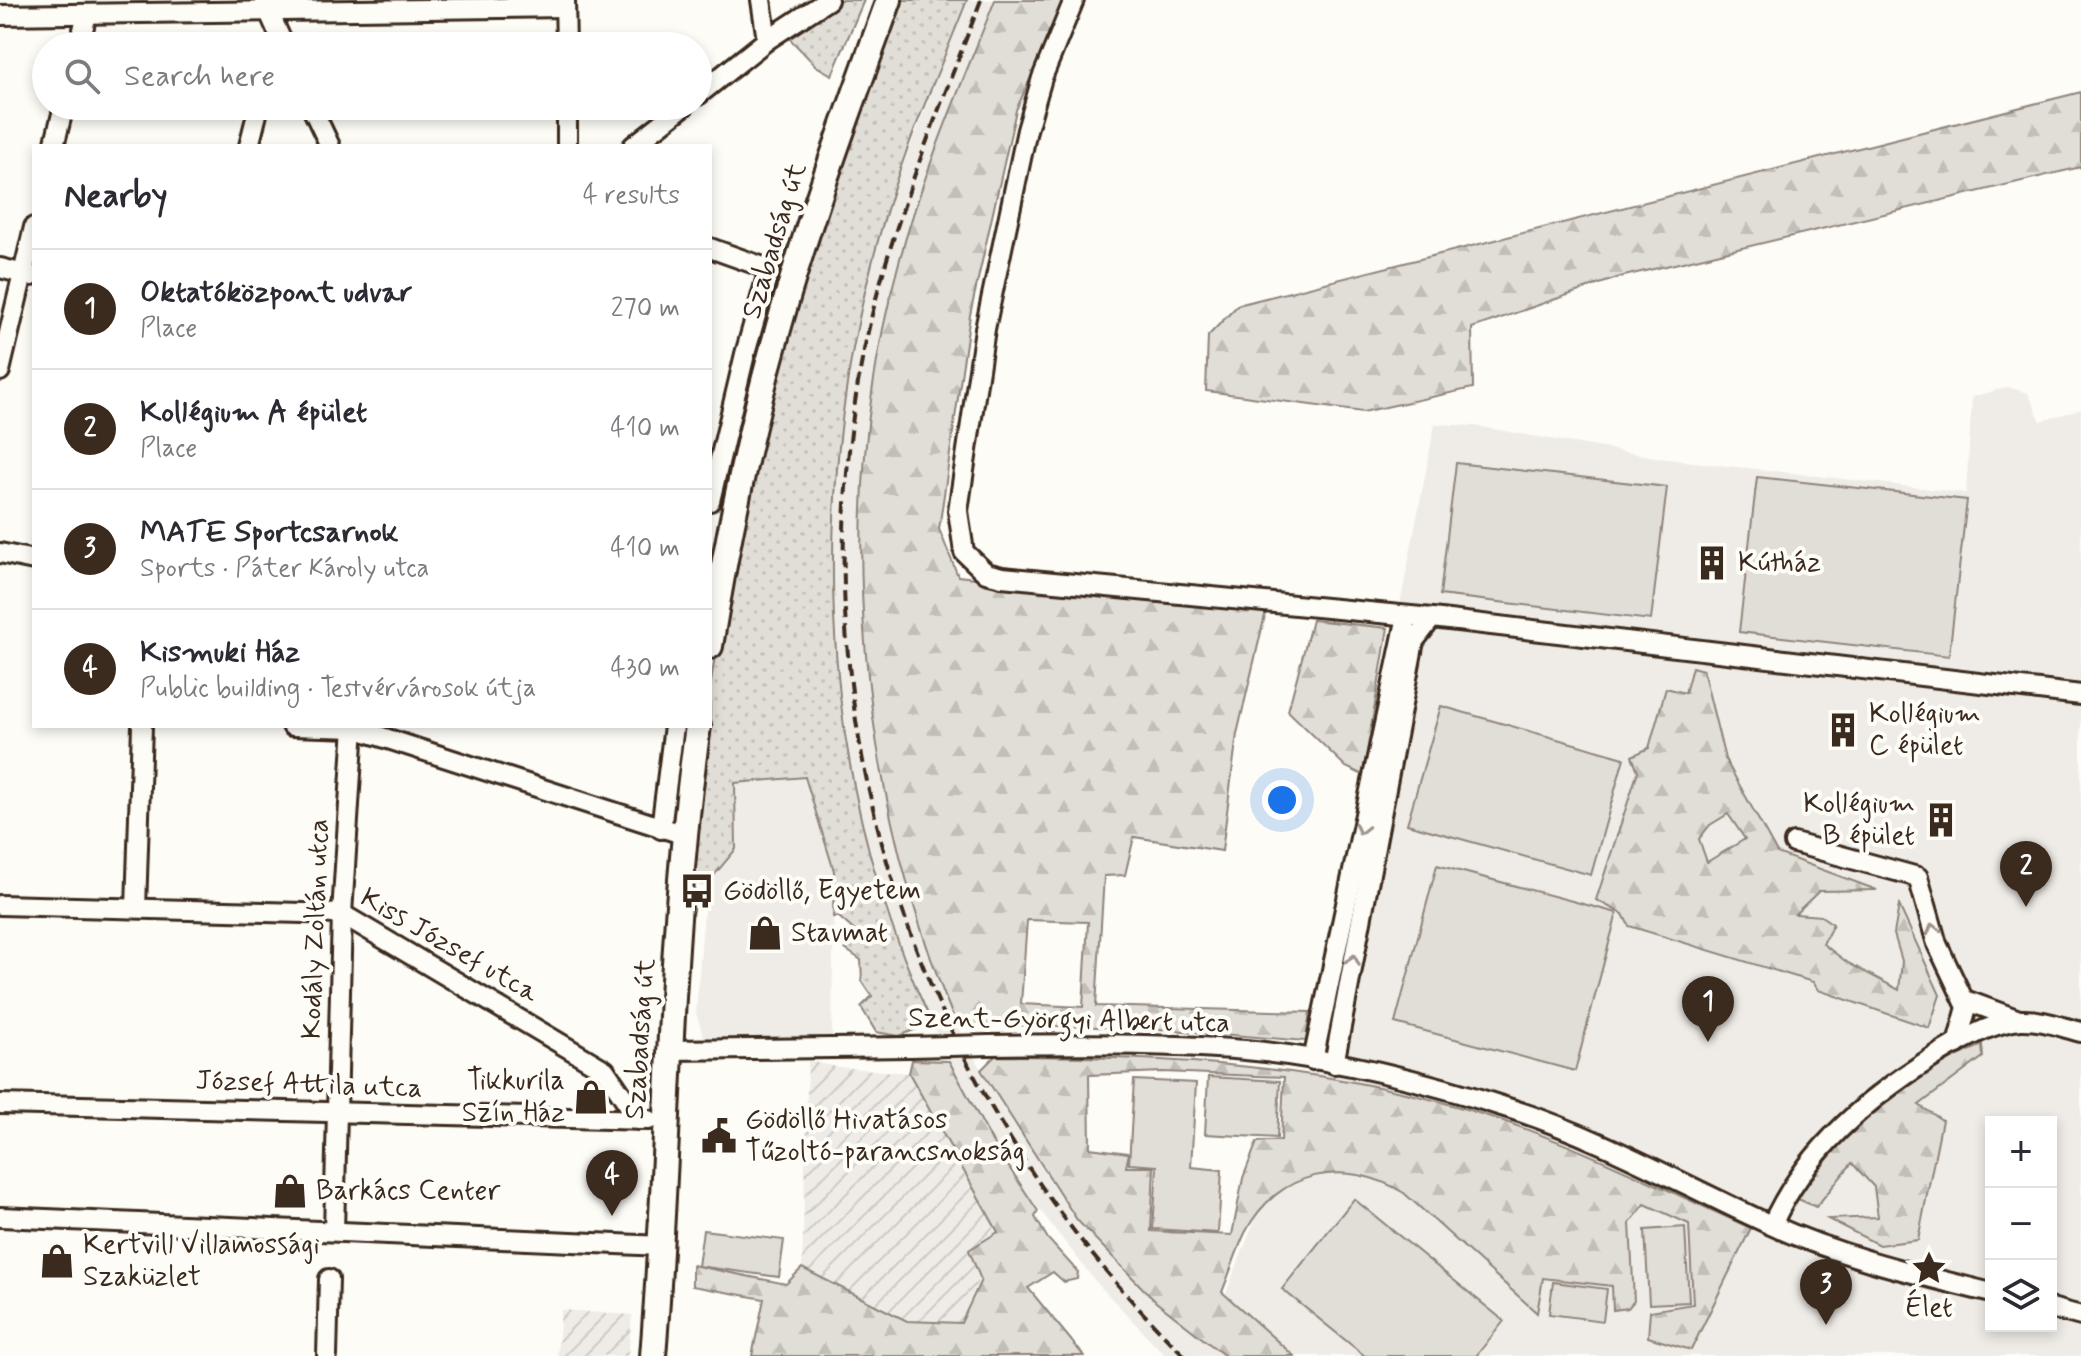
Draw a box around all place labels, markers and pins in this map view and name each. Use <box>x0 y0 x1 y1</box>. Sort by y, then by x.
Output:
building icon: Kútház <box>1693 544 1731 582</box>
place label: Kútház <box>1738 545 1821 582</box>
place label: Kollégium C épület <box>1869 696 1981 765</box>
building icon: Kollégium C épület <box>1824 711 1862 749</box>
place label: Kollégium B épület <box>1803 786 1915 855</box>
building icon: Kollégium B épület <box>1922 801 1960 839</box>
pin: 2 <box>2000 841 2052 907</box>
bus stop icon: Gödöllő, Egyetem <box>678 872 716 910</box>
place label: Gödöllő, Egyetem <box>723 873 921 910</box>
shop icon: Stavmat <box>746 914 784 952</box>
place label: Stavmat <box>791 915 888 952</box>
pin: 1 <box>1682 976 1734 1042</box>
place label: Tikkurila Szín Ház <box>462 1063 565 1132</box>
shop icon: Tikkurila Szín Ház <box>572 1078 610 1116</box>
place label: Gödöllő Hivatásos Tűzoltó-parancsnokság <box>745 1102 1025 1171</box>
public building icon: Gödöllő Hivatásos Tűzoltó-parancsnokság <box>700 1117 738 1155</box>
pin: 4 <box>586 1150 638 1216</box>
shop icon: Barkács Center <box>271 1172 309 1210</box>
place label: Barkács Center <box>316 1173 501 1210</box>
place label: Kertvill Villamossági Szaküzlet <box>83 1227 320 1296</box>
shop icon: Kertvill Villamossági Szaküzlet <box>38 1242 76 1280</box>
place icon: Élet <box>1910 1249 1948 1287</box>
pin: 3 <box>1800 1259 1852 1325</box>
place label: Élet <box>1905 1288 1953 1327</box>

